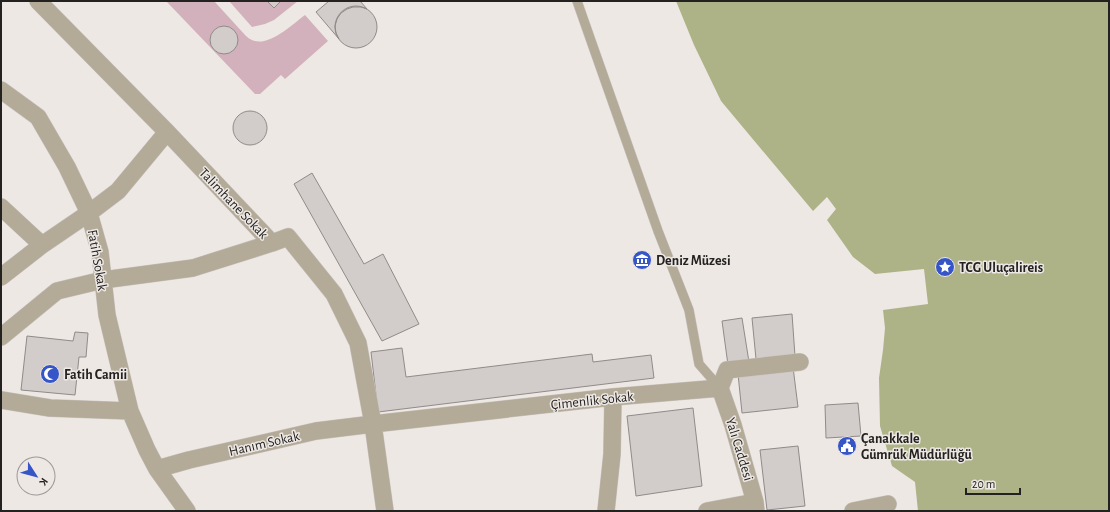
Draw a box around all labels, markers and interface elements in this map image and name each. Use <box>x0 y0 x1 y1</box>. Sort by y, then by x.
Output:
street label: Talimhane Sokak <box>196 166 271 242</box>
street label: Fatih Sokak <box>85 229 109 292</box>
museum icon: Deniz Müzesi <box>631 249 653 271</box>
place label: Deniz Müzesi <box>656 254 731 268</box>
place icon: TCG Uluçalireis <box>934 256 956 278</box>
place label: TCG Uluçalireis <box>959 261 1043 275</box>
mosque icon: Fatih Camii <box>39 363 61 385</box>
place label: Fatih Camii <box>64 368 127 382</box>
street label: Çimenlik Sokak <box>550 390 635 412</box>
street label: Yalı Caddesi <box>723 416 755 483</box>
street label: Hanım Sokak <box>228 429 301 459</box>
place label: Çanakkale Gümrük Müdürlüğü <box>861 432 972 462</box>
public building icon: Çanakkale Gümrük Müdürlüğü <box>836 435 858 457</box>
north arrow <box>16 456 56 496</box>
scale bar <box>966 470 1020 496</box>
text: K <box>37 476 50 488</box>
text: 20 m <box>972 478 995 490</box>

